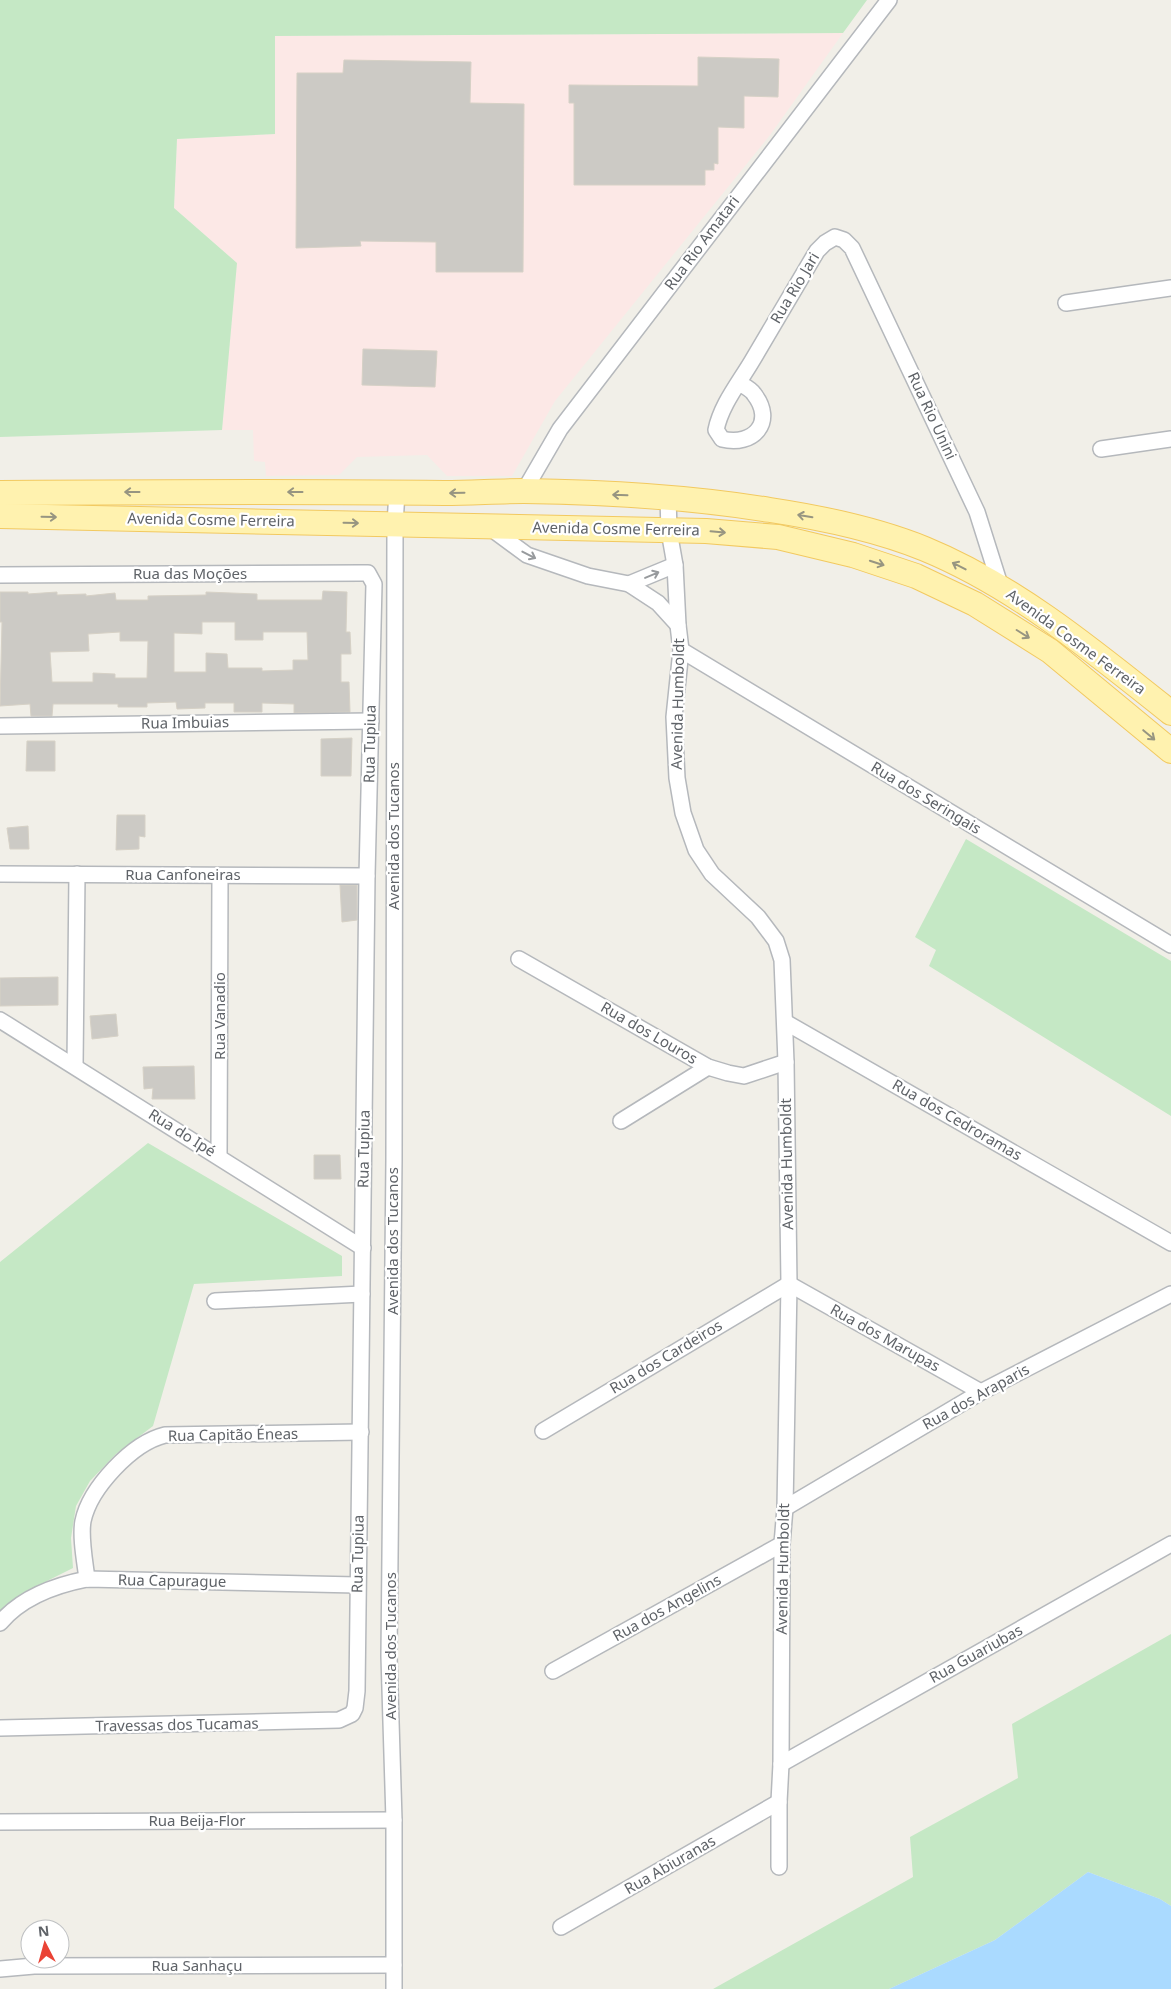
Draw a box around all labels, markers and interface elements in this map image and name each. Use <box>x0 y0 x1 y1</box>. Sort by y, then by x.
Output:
street label: Rua Rio Amatari <box>659 191 743 294</box>
street label: Rua Rio Jari <box>765 248 823 327</box>
street label: Rua Rio Unini <box>904 369 962 463</box>
one-way arrow <box>124 487 140 497</box>
one-way arrow <box>287 487 303 497</box>
one-way arrow <box>449 488 466 498</box>
one-way arrow <box>612 490 628 500</box>
street label: Avenida Cosme Ferreira <box>127 508 295 530</box>
one-way arrow <box>797 510 813 520</box>
one-way arrow <box>40 512 56 521</box>
street label: Avenida Cosme Ferreira <box>532 517 700 539</box>
one-way arrow <box>342 518 359 528</box>
one-way arrow <box>710 527 726 536</box>
one-way arrow <box>521 550 536 560</box>
one-way arrow <box>869 559 884 568</box>
one-way arrow <box>952 561 967 570</box>
street label: Rua das Moções <box>133 563 247 583</box>
one-way arrow <box>644 569 659 579</box>
street label: Avenida Cosme Ferreira <box>1003 584 1150 698</box>
one-way arrow <box>1015 629 1029 639</box>
street label: Avenida Humboldt <box>666 637 688 770</box>
street label: Rua Tupiua <box>358 705 380 783</box>
street label: Rua Imbuias <box>141 711 229 733</box>
one-way arrow <box>1143 729 1156 740</box>
street label: Rua dos Seringais <box>868 756 985 838</box>
street label: Avenida dos Tucanos <box>383 762 403 910</box>
street label: Rua Canfoneiras <box>125 864 241 884</box>
street label: Rua Vanadio <box>209 972 229 1060</box>
street label: Rua dos Louros <box>597 996 702 1068</box>
street label: Rua dos Cedroramas <box>889 1074 1026 1164</box>
street label: Avenida Humboldt <box>775 1097 797 1230</box>
street label: Rua do Ipé <box>145 1104 220 1161</box>
street label: Rua Tupiua <box>352 1110 374 1188</box>
street label: Avenida dos Tucanos <box>382 1167 402 1315</box>
street label: Rua dos Marupas <box>827 1299 944 1376</box>
street label: Rua dos Cardeiros <box>606 1315 725 1398</box>
street label: Rua dos Araparis <box>919 1359 1032 1434</box>
street label: Rua Capitão Éneas <box>168 1423 298 1445</box>
street label: Avenida Humboldt <box>771 1502 793 1635</box>
street label: Rua Tupiua <box>346 1515 368 1593</box>
street label: Rua Capurague <box>118 1569 226 1591</box>
street label: Rua dos Angelins <box>609 1569 724 1645</box>
street label: Avenida dos Tucanos <box>380 1572 400 1720</box>
street label: Rua Guariubas <box>925 1619 1026 1687</box>
street label: Travessas dos Tucamas <box>95 1713 259 1735</box>
street label: Rua Beija-Flor <box>148 1810 246 1830</box>
street label: Rua Abiuranas <box>620 1830 719 1898</box>
north arrow <box>20 1919 70 1969</box>
text: N <box>37 1921 50 1941</box>
street label: Rua Sanhaçu <box>152 1955 243 1975</box>

